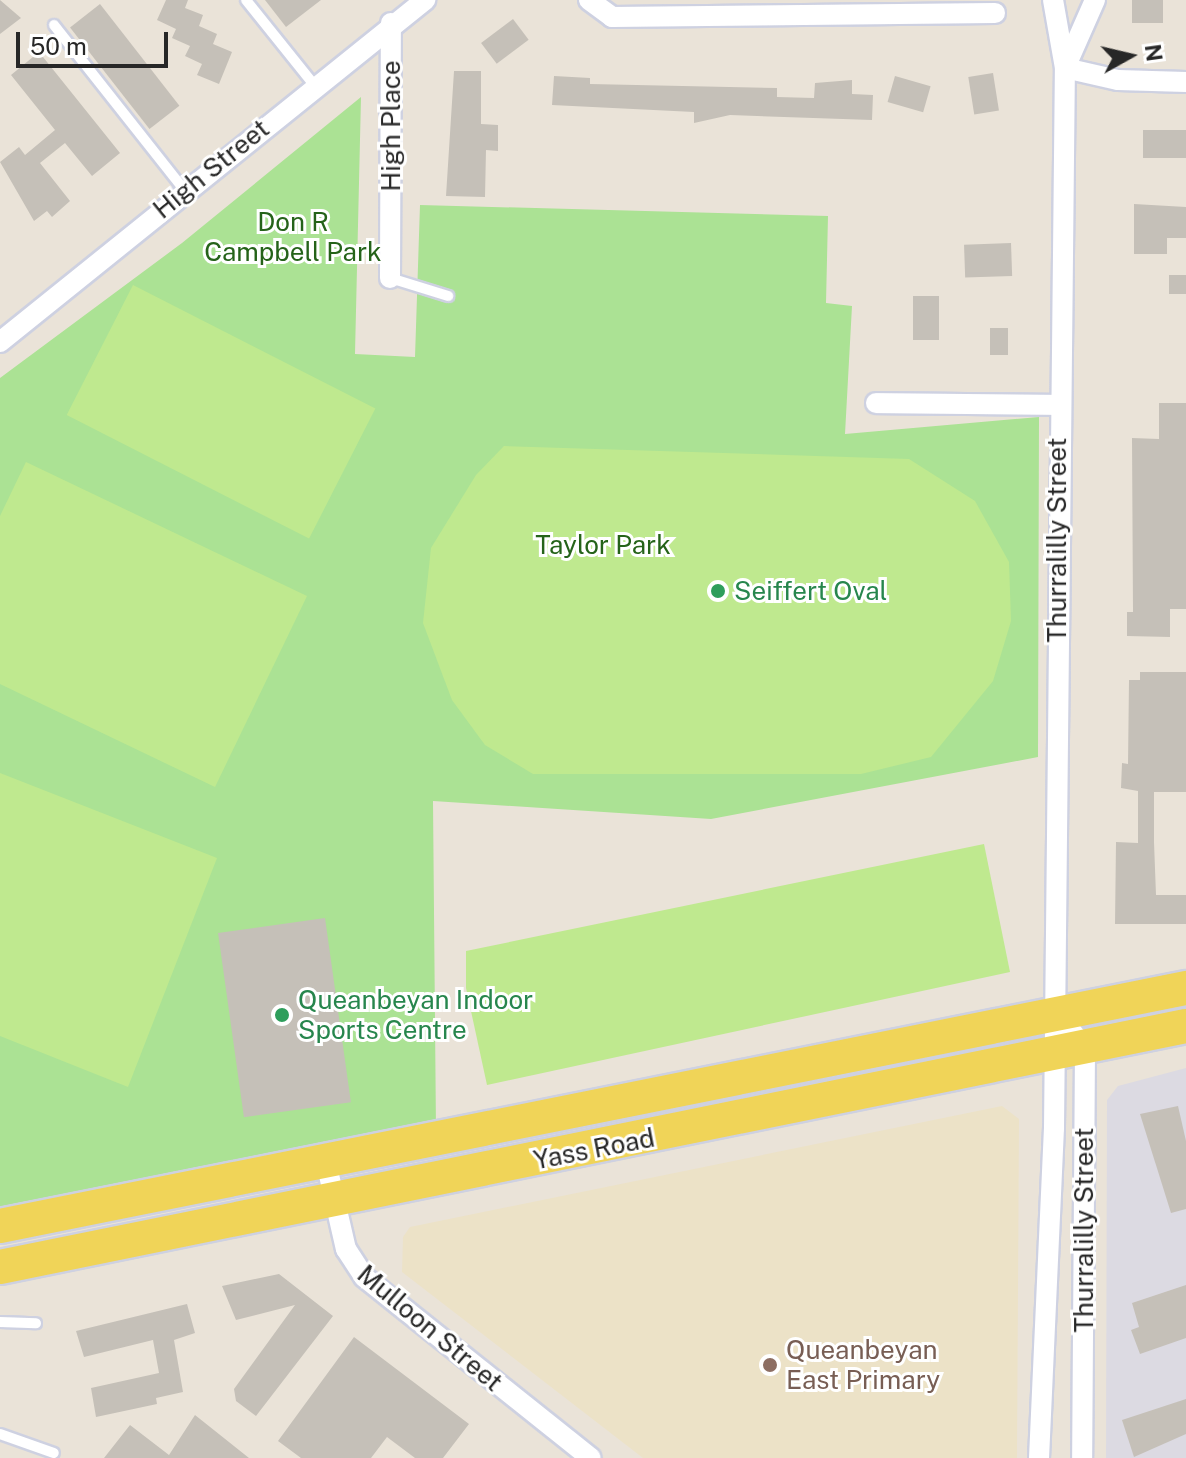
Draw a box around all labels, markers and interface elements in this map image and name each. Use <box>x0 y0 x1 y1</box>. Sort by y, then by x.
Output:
scale bar <box>20 16 172 66</box>
north arrow <box>1090 16 1170 96</box>
text: 50 m <box>30 32 87 60</box>
text: N <box>1140 42 1168 63</box>
street label: High Place <box>375 60 407 192</box>
street label: High Street <box>147 113 275 225</box>
park label: Don R Campbell Park <box>204 206 382 268</box>
street label: Thurralilly Street <box>1041 437 1073 643</box>
park label: Taylor Park <box>535 529 671 561</box>
place label: Seiffert Oval <box>734 575 887 607</box>
marker: Seiffert Oval <box>709 582 727 600</box>
place label: Queanbeyan Indoor Sports Centre <box>298 984 533 1046</box>
marker: Queanbeyan Indoor Sports Centre <box>273 1006 291 1024</box>
street label: Yass Road <box>531 1122 657 1176</box>
street label: Thurralilly Street <box>1068 1127 1100 1333</box>
street label: Mulloon Street <box>351 1258 509 1398</box>
place label: Queanbeyan East Primary <box>786 1334 940 1396</box>
marker: Queanbeyan East Primary <box>761 1356 779 1374</box>

